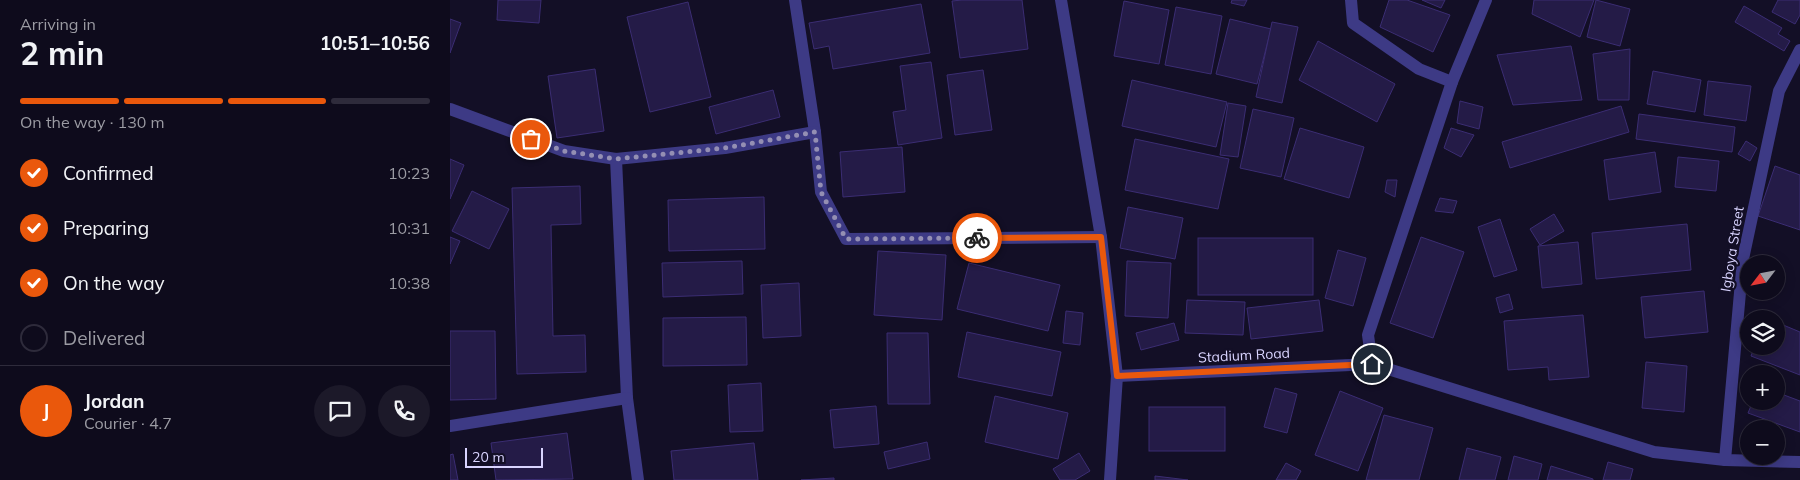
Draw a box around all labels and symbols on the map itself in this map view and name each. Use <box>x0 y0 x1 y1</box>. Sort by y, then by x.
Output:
pin <box>510 118 552 160</box>
street label: Igboya Street <box>1716 205 1748 293</box>
courier <box>952 213 1002 263</box>
north arrow <box>1740 255 1785 300</box>
pin <box>1351 343 1393 385</box>
street label: Stadium Road <box>1198 344 1290 366</box>
scale bar <box>465 445 542 468</box>

